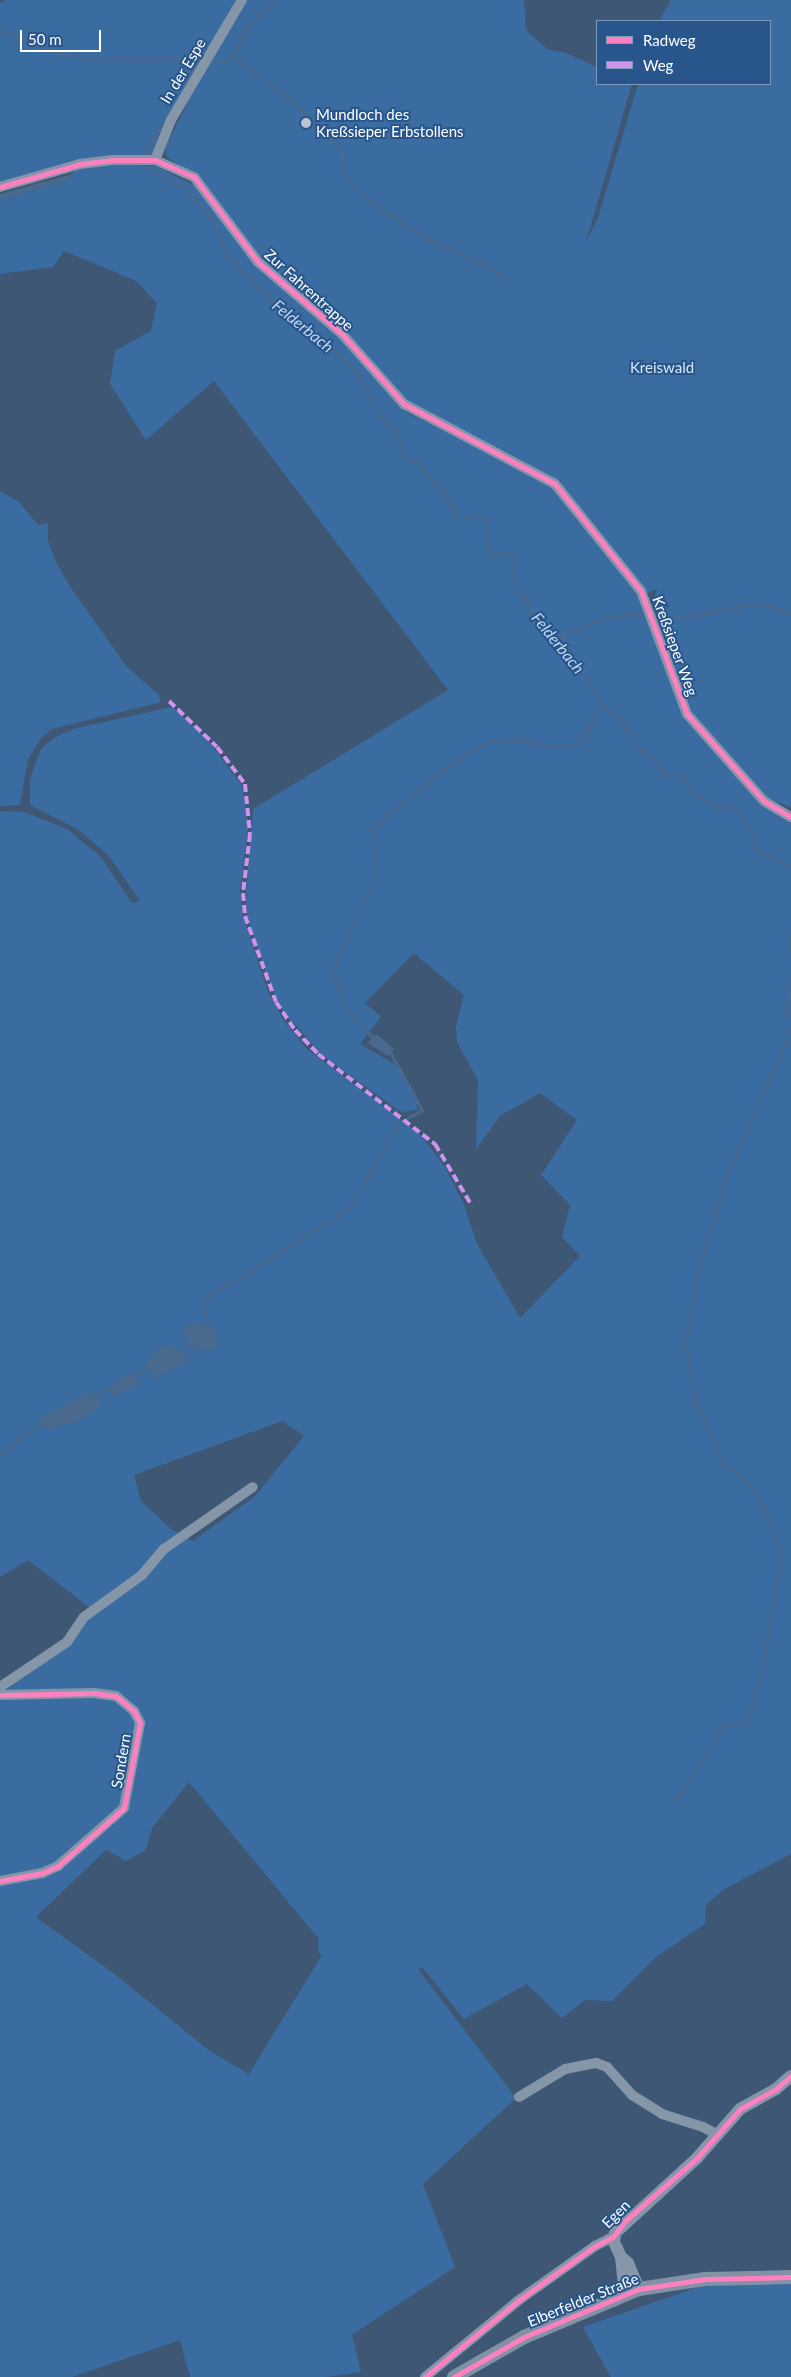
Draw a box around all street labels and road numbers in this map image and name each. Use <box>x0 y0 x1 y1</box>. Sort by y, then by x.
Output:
street label: In der Espe <box>156 35 210 107</box>
street label: Zur Fahrentrappe <box>261 245 357 335</box>
street label: Kreßsieper Weg <box>648 593 702 699</box>
street label: Sondern <box>107 1732 135 1790</box>
street label: Egen <box>598 2196 634 2232</box>
street label: Elberfelder Straße <box>525 2269 641 2331</box>

